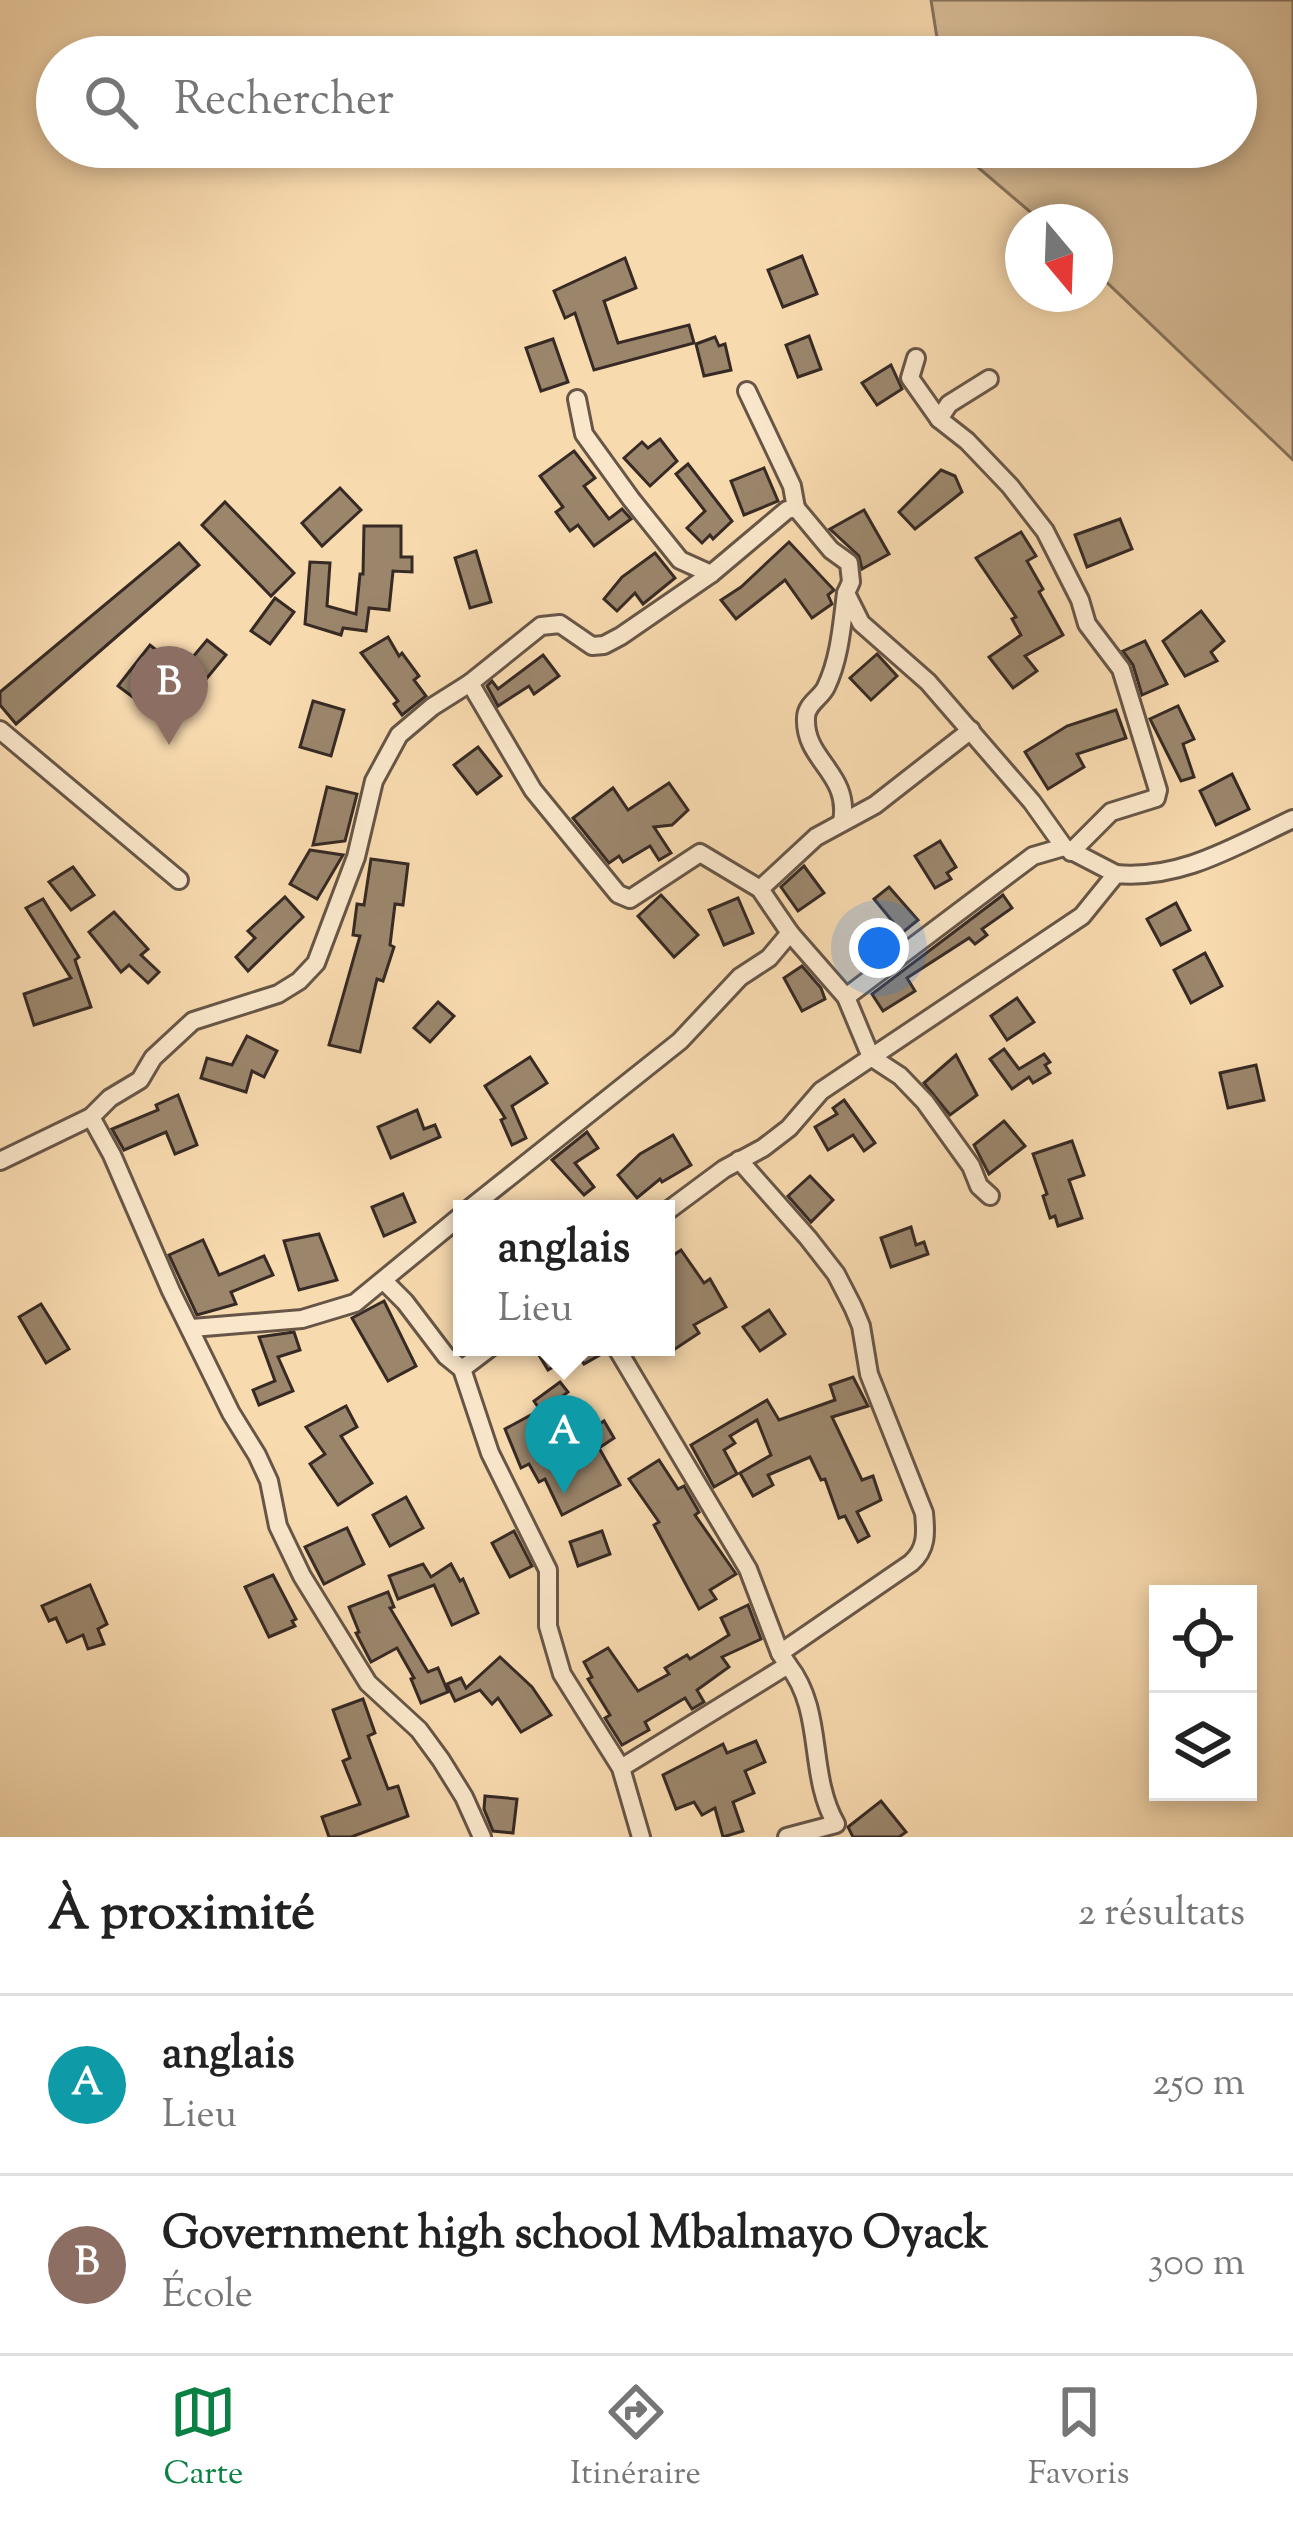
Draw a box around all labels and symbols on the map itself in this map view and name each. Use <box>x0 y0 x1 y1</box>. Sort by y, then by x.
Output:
north arrow <box>1005 204 1113 312</box>
pin: B <box>130 646 208 745</box>
your location <box>849 918 909 978</box>
pin: A <box>525 1395 603 1494</box>

